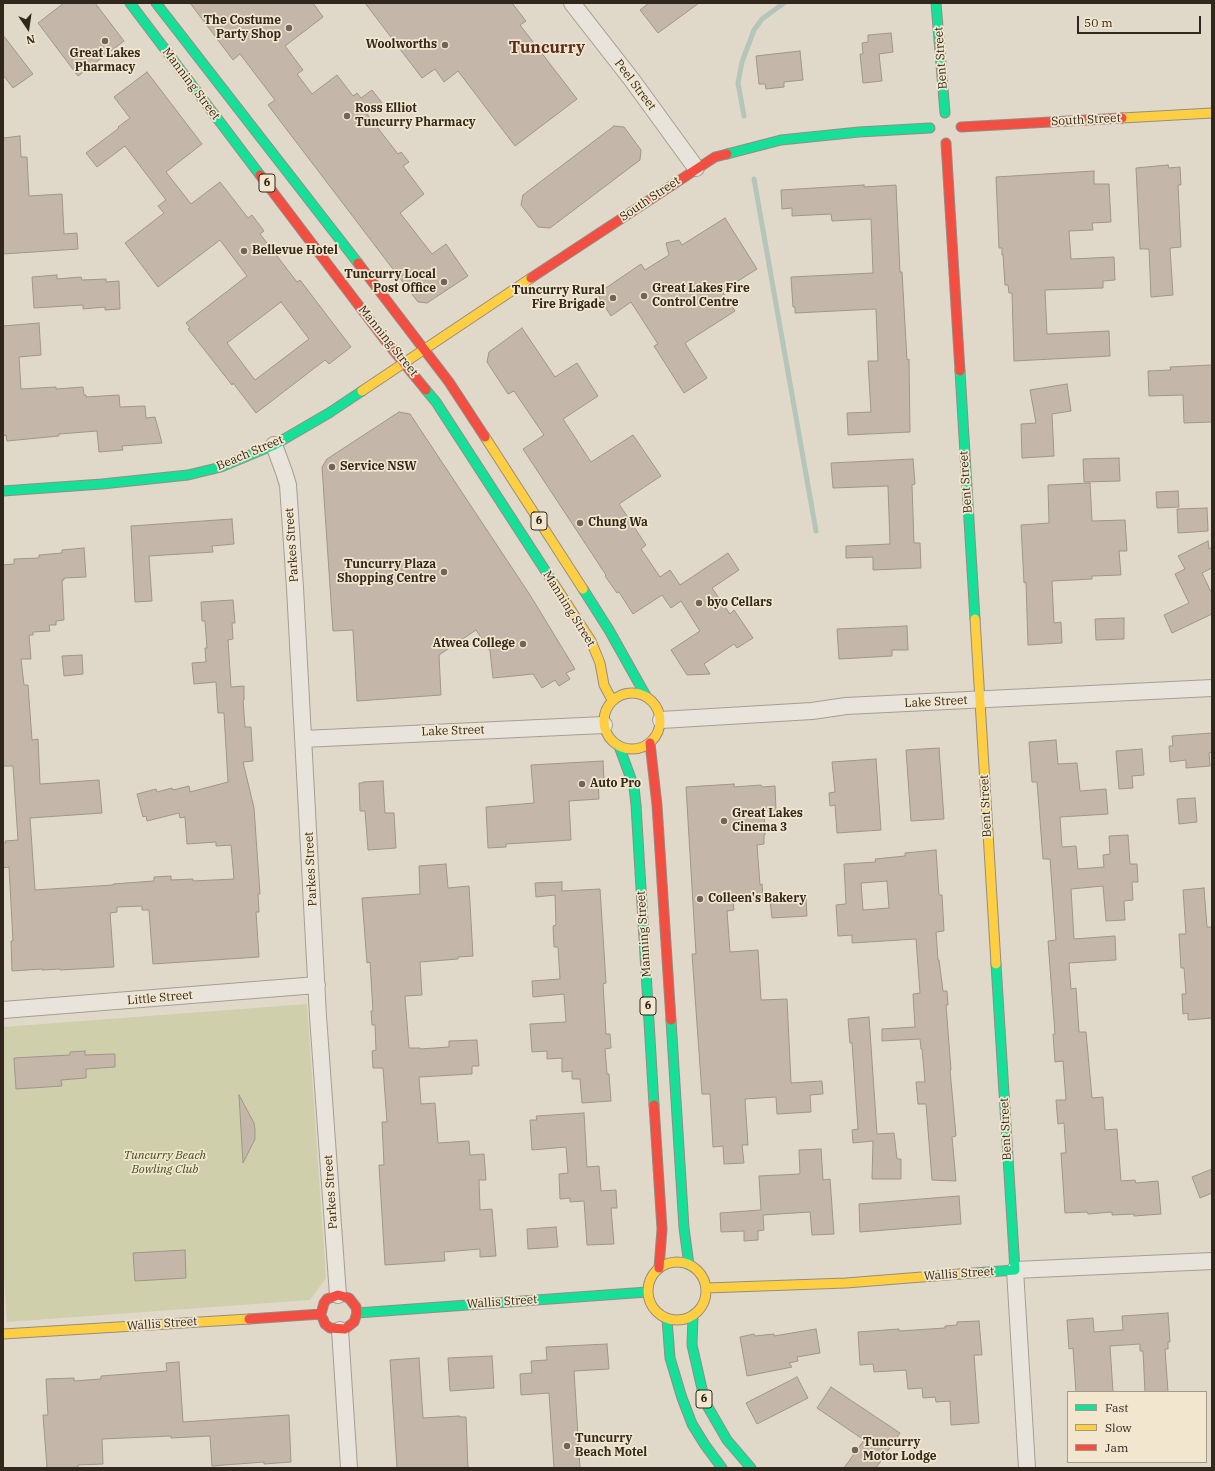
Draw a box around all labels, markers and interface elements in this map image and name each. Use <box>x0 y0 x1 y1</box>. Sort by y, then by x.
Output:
north arrow <box>8 8 48 48</box>
scale bar <box>1079 8 1203 34</box>
place label: The Costume Party Shop <box>203 14 281 42</box>
text: 50 m <box>1084 15 1113 30</box>
marker: The Costume Party Shop <box>284 23 294 33</box>
street label: Bent Street <box>932 26 950 90</box>
text: N <box>25 32 37 47</box>
marker: Great Lakes Pharmacy <box>100 36 110 46</box>
place label: Woolworths <box>366 38 437 52</box>
district label: Tuncurry <box>509 38 585 58</box>
marker: Woolworths <box>440 40 450 50</box>
street label: Manning Street <box>159 45 223 123</box>
place label: Great Lakes Pharmacy <box>70 47 140 75</box>
street label: Peel Street <box>611 57 659 113</box>
place label: Ross Elliot Tuncurry Pharmacy <box>355 102 476 130</box>
marker: Ross Elliot Tuncurry Pharmacy <box>342 111 352 121</box>
street label: South Street <box>1051 111 1121 129</box>
road number: 6 <box>259 174 275 192</box>
street label: South Street <box>617 174 683 224</box>
place label: Bellevue Hotel <box>252 244 338 258</box>
marker: Bellevue Hotel <box>239 246 249 256</box>
place label: Tuncurry Local Post Office <box>344 268 436 296</box>
marker: Tuncurry Local Post Office <box>439 277 449 287</box>
place label: Great Lakes Fire Control Centre <box>652 282 750 310</box>
place label: Tuncurry Rural Fire Brigade <box>512 284 605 312</box>
marker: Great Lakes Fire Control Centre <box>639 291 649 301</box>
marker: Tuncurry Rural Fire Brigade <box>608 293 618 303</box>
street label: Manning Street <box>355 303 421 379</box>
street label: Beach Street <box>214 432 286 474</box>
street label: Bent Street <box>957 450 975 514</box>
place label: Service NSW <box>340 460 417 474</box>
marker: Service NSW <box>327 462 337 472</box>
street label: Parkes Street <box>282 507 302 583</box>
road number: 6 <box>531 512 547 530</box>
place label: Chung Wa <box>588 516 648 530</box>
marker: Chung Wa <box>575 518 585 528</box>
place label: Tuncurry Plaza Shopping Centre <box>337 558 436 586</box>
marker: Tuncurry Plaza Shopping Centre <box>439 567 449 577</box>
street label: Manning Street <box>540 568 598 650</box>
place label: byo Cellars <box>707 596 772 610</box>
marker: byo Cellars <box>694 598 704 608</box>
place label: Atwea College <box>433 637 515 651</box>
marker: Atwea College <box>518 639 528 649</box>
street label: Lake Street <box>904 693 968 711</box>
street label: Lake Street <box>421 723 485 739</box>
street label: Bent Street <box>977 774 995 838</box>
place label: Auto Pro <box>590 777 641 791</box>
marker: Auto Pro <box>577 779 587 789</box>
place label: Great Lakes Cinema 3 <box>732 807 803 835</box>
marker: Great Lakes Cinema 3 <box>719 816 729 826</box>
street label: Parkes Street <box>302 831 320 907</box>
street label: Manning Street <box>634 890 654 978</box>
place label: Colleen's Bakery <box>708 892 806 906</box>
marker: Colleen's Bakery <box>695 894 705 904</box>
street label: Little Street <box>127 988 193 1008</box>
road number: 6 <box>640 997 656 1015</box>
street label: Bent Street <box>997 1097 1015 1161</box>
park label: Tuncurry Beach Bowling Club <box>124 1149 206 1177</box>
street label: Parkes Street <box>321 1154 341 1230</box>
street label: Wallis Street <box>923 1264 995 1284</box>
street label: Wallis Street <box>466 1292 538 1312</box>
street label: Wallis Street <box>126 1314 198 1334</box>
road number: 6 <box>696 1390 712 1408</box>
legend <box>1067 1391 1207 1463</box>
text: Fast <box>1105 1400 1129 1415</box>
text: Slow <box>1105 1420 1132 1435</box>
place label: Tuncurry Beach Motel <box>575 1432 647 1460</box>
place label: Tuncurry Motor Lodge <box>863 1436 937 1464</box>
text: Jam <box>1105 1440 1128 1455</box>
marker: Tuncurry Beach Motel <box>562 1441 572 1451</box>
marker: Tuncurry Motor Lodge <box>850 1445 860 1455</box>

